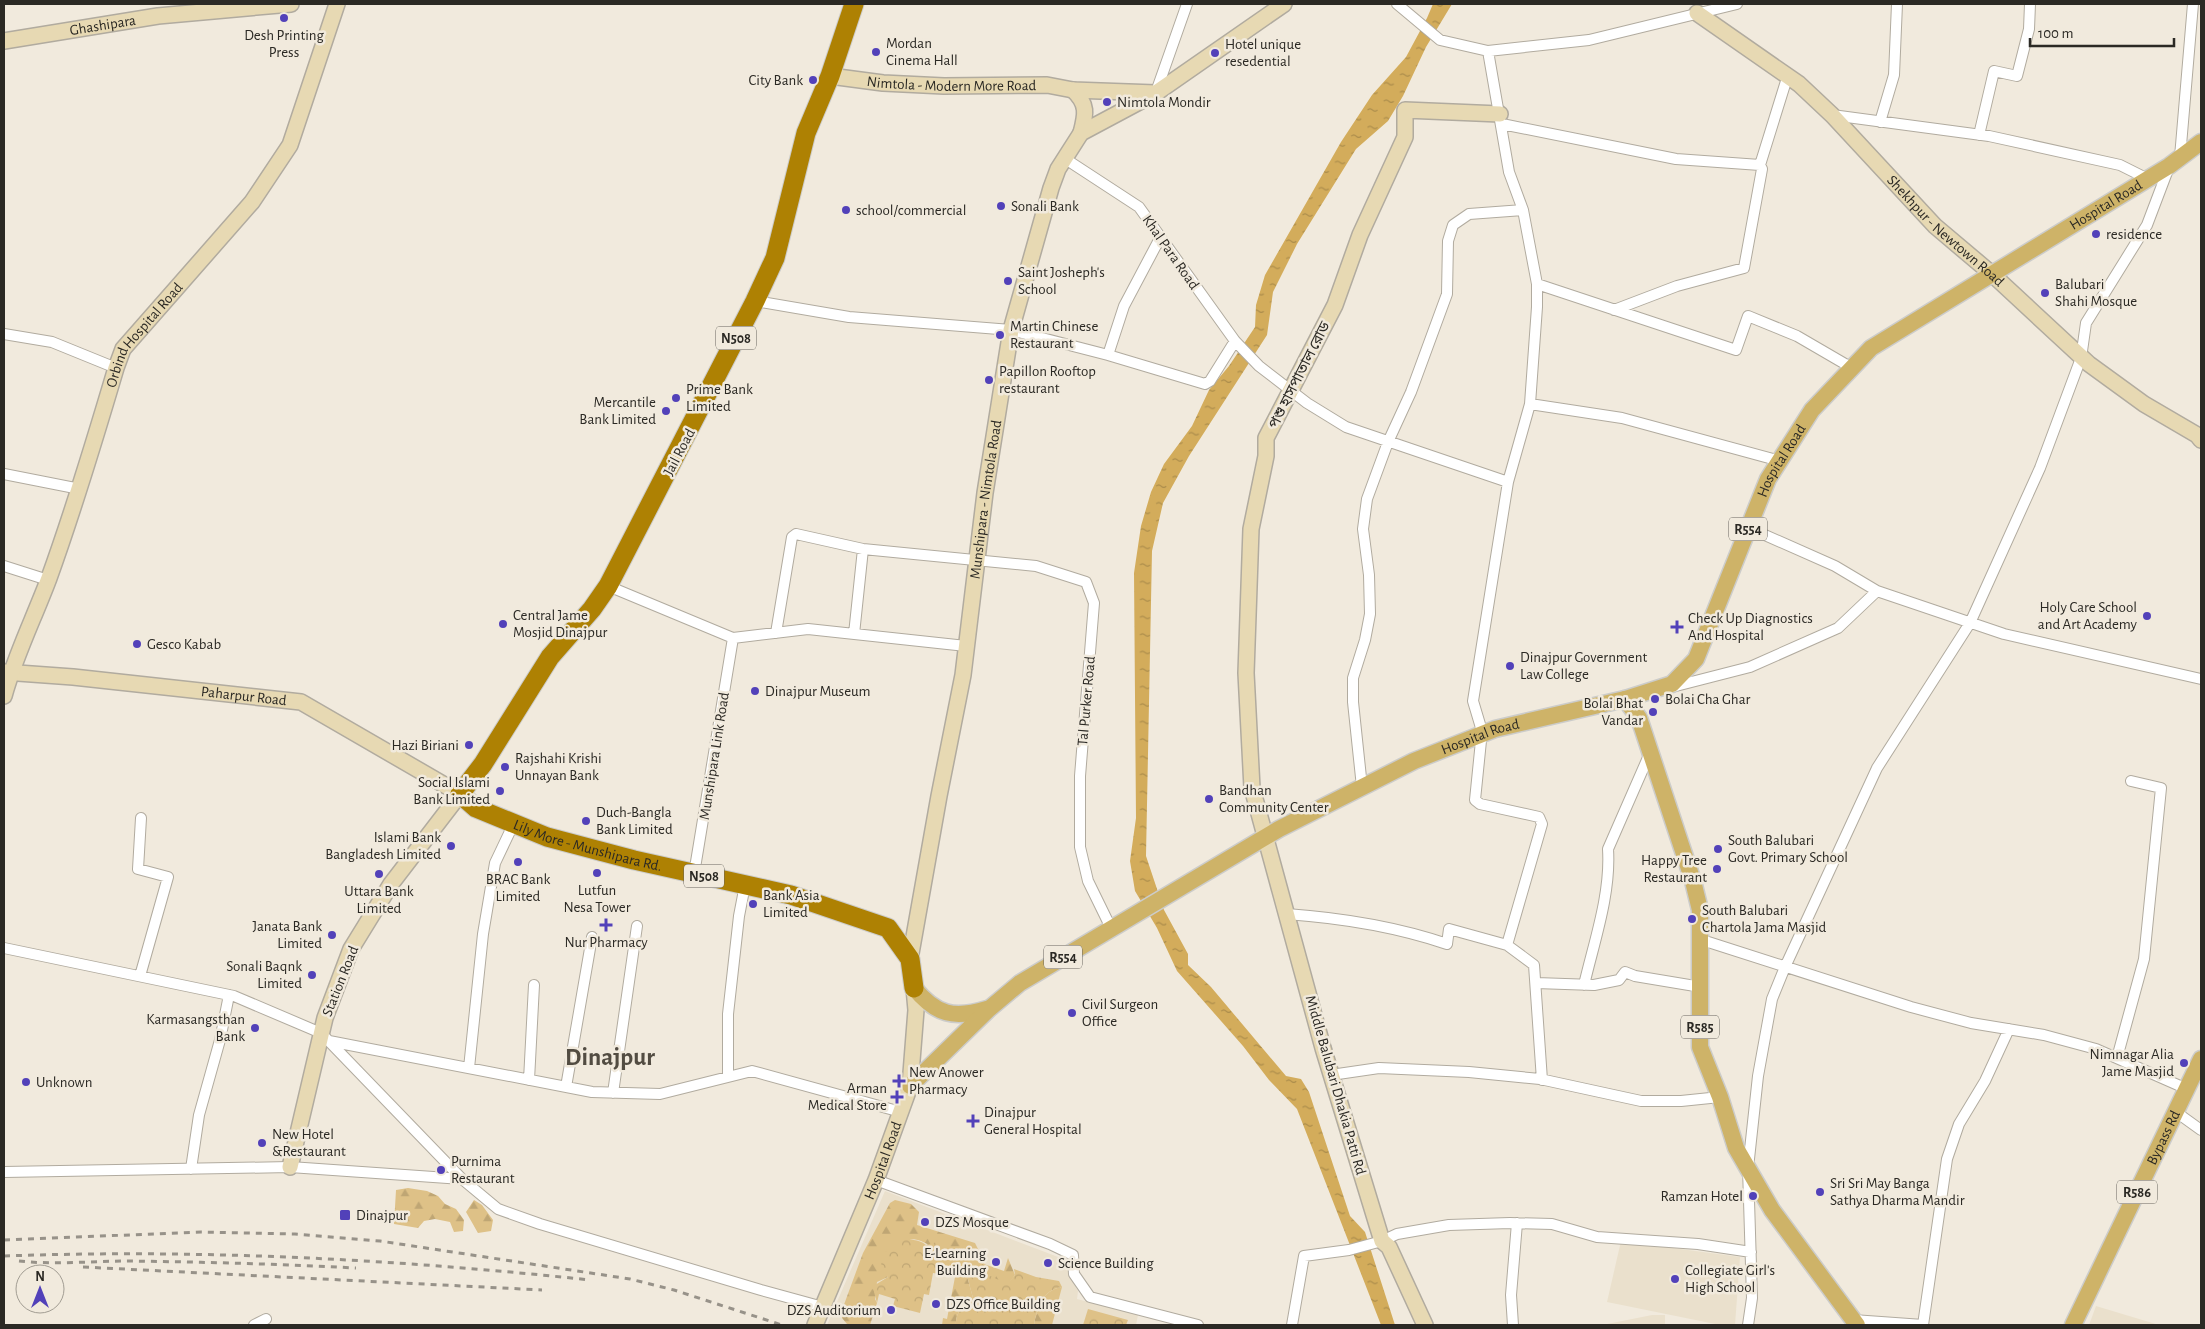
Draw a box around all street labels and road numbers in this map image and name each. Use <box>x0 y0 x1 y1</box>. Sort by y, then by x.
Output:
street label: Ghashipara <box>69 13 137 38</box>
street label: Nimtola - Modern More Road <box>866 74 1037 94</box>
street label: Shekhpur - Newtown Road <box>1884 173 2007 290</box>
street label: Hospital Road <box>2067 177 2145 233</box>
street label: Khal Para Road <box>1139 212 1202 293</box>
street label: Orbind Hospital Road <box>104 280 186 389</box>
street label: পশু হাসপাতাল রোড <box>1266 319 1333 431</box>
road number: N508 <box>716 326 756 349</box>
street label: Munshipara - Nimtola Road <box>968 419 1005 580</box>
street label: Hospital Road <box>1755 422 1809 499</box>
street label: Jail Road <box>661 426 698 478</box>
road number: R554 <box>1729 518 1767 540</box>
street label: Tal Purker Road <box>1075 655 1098 747</box>
street label: Paharpur Road <box>200 684 288 708</box>
street label: Munshipara Link Road <box>697 691 732 821</box>
street label: Hospital Road <box>1439 717 1521 758</box>
street label: Lily More - Munshipara Rd. <box>511 817 663 874</box>
road number: N508 <box>684 864 724 888</box>
street label: Station Road <box>320 944 361 1019</box>
road number: R554 <box>1044 946 1082 969</box>
street label: Middle Balubari Dhakia Patti Rd <box>1303 994 1368 1177</box>
road number: R585 <box>1681 1016 1719 1038</box>
street label: Bypass Rd <box>2144 1108 2183 1167</box>
street label: Hospital Road <box>862 1119 905 1202</box>
road number: R586 <box>2117 1180 2157 1204</box>

